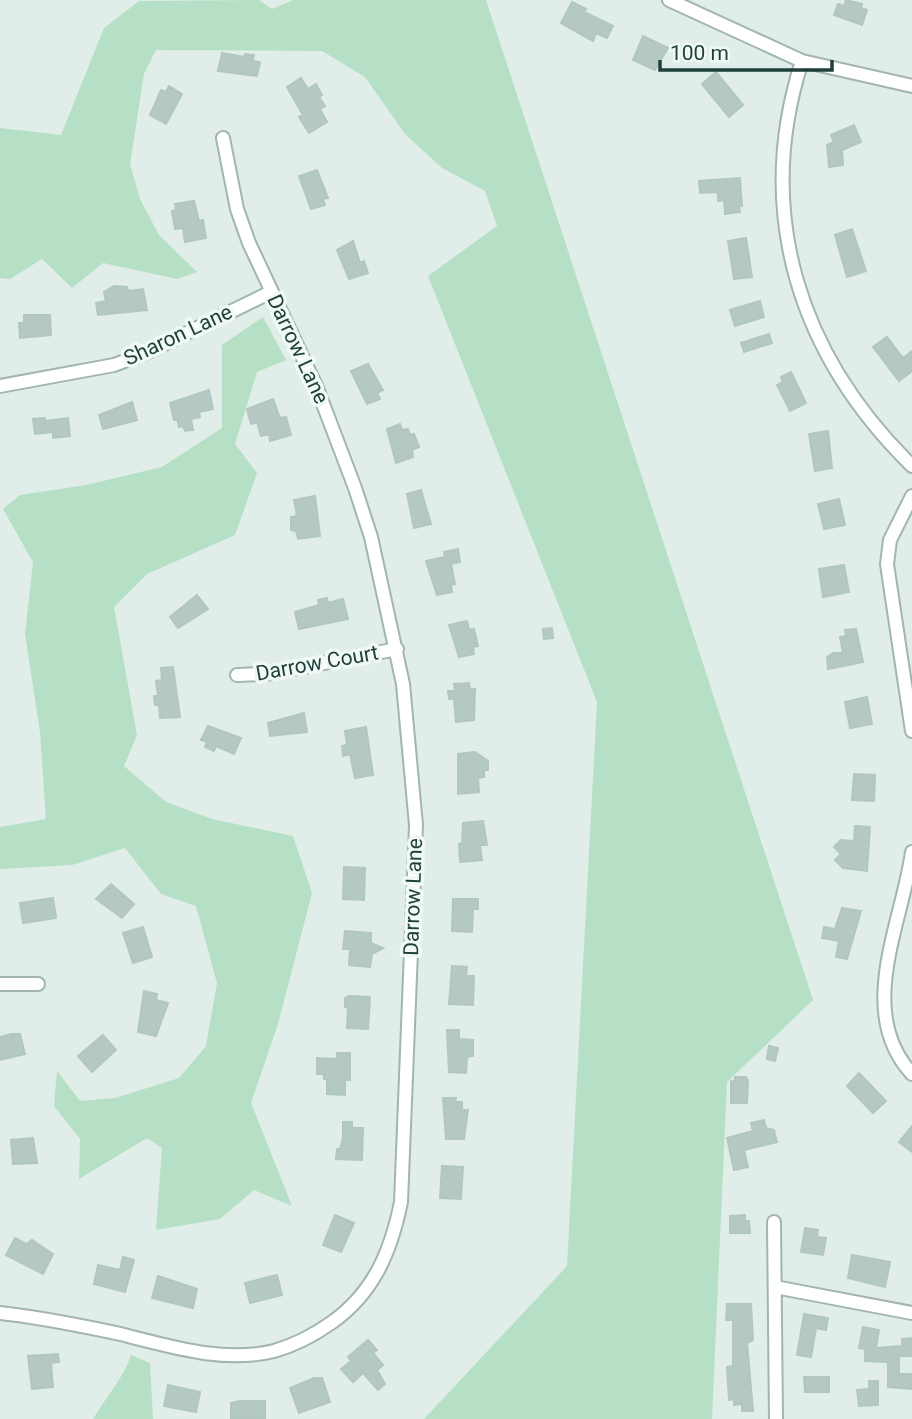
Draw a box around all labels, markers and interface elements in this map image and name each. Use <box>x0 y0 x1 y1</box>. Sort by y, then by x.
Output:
scale bar <box>660 28 832 72</box>
text: 100 m <box>670 41 729 65</box>
street label: Darrow Lane <box>262 291 334 407</box>
street label: Sharon Lane <box>120 299 236 371</box>
street label: Darrow Court <box>254 640 380 686</box>
street label: Darrow Lane <box>399 838 427 956</box>

